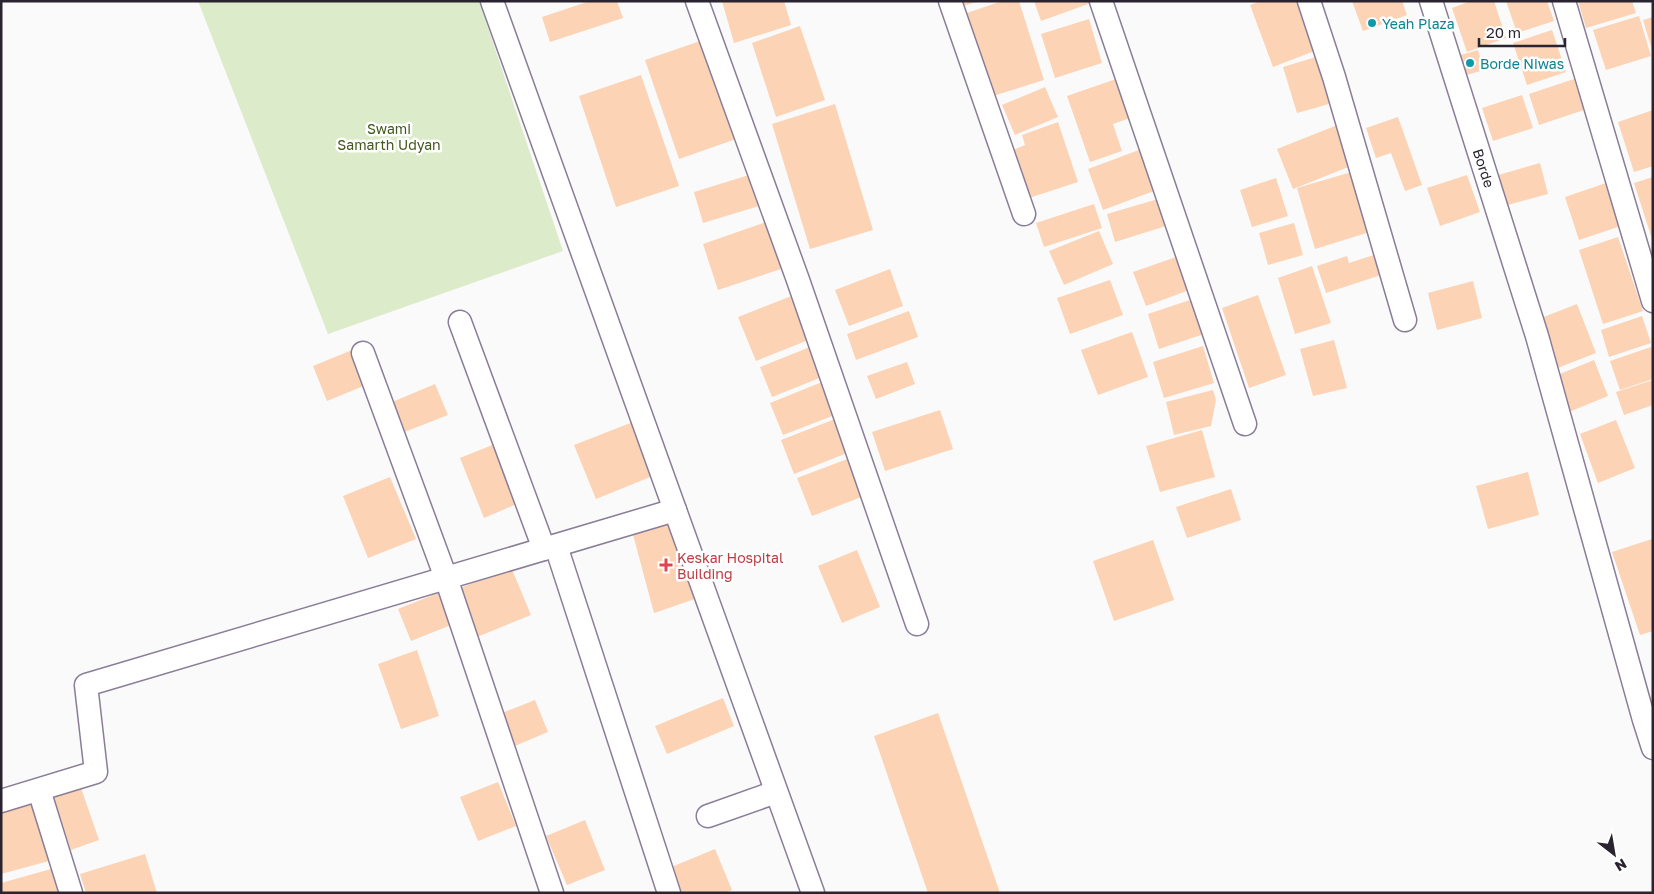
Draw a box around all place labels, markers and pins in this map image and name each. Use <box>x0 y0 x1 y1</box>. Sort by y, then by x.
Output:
place label: Yeah Plaza <box>1382 15 1455 32</box>
marker: Yeah Plaza <box>1366 17 1378 29</box>
place label: Borde Niwas <box>1480 55 1564 72</box>
marker: Borde Niwas <box>1464 57 1476 69</box>
place label: Keskar Hospital Building <box>677 549 783 582</box>
marker: Keskar Hospital Building <box>659 558 673 572</box>

